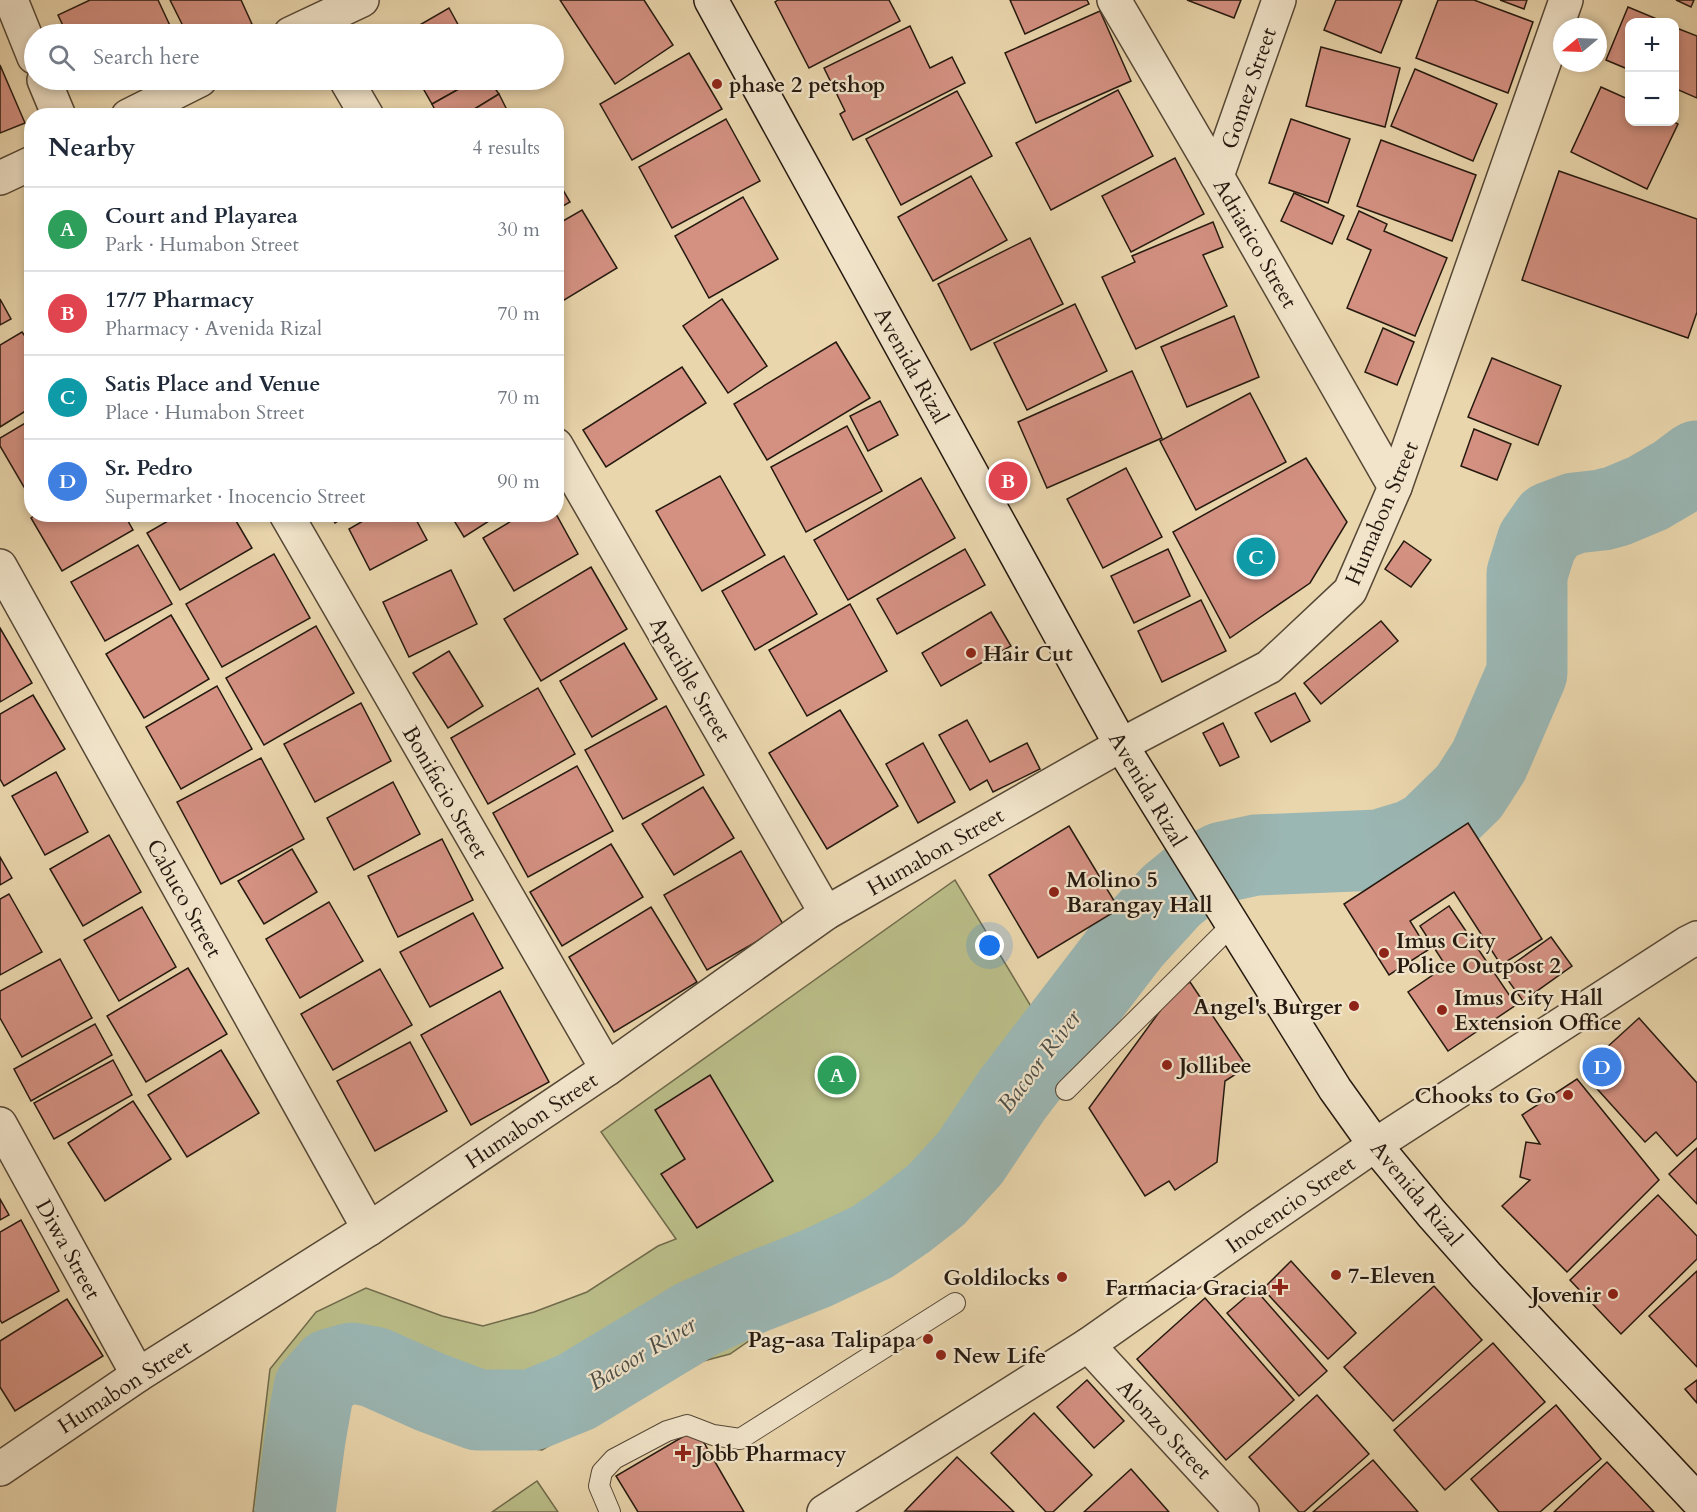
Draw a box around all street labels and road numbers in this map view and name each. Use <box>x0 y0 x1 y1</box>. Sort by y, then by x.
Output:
street label: Gomez Street <box>1214 24 1284 153</box>
street label: Adriatico Street <box>1206 173 1304 314</box>
street label: Avenida Rizal <box>867 302 956 429</box>
street label: Humabon Street <box>1338 437 1426 590</box>
street label: Apacible Street <box>642 612 738 747</box>
street label: Bonifacio Street <box>395 721 495 864</box>
street label: Avenida Rizal <box>1101 727 1193 853</box>
street label: Humabon Street <box>861 800 1010 903</box>
street label: Cabuco Street <box>139 834 229 963</box>
street label: Humabon Street <box>459 1065 604 1176</box>
street label: Avenida Rizal <box>1363 1135 1469 1253</box>
street label: Inocencio Street <box>1220 1149 1361 1261</box>
street label: Diwa Street <box>28 1194 108 1305</box>
street label: Humabon Street <box>52 1332 197 1441</box>
street label: Alonzo Street <box>1110 1373 1218 1486</box>

